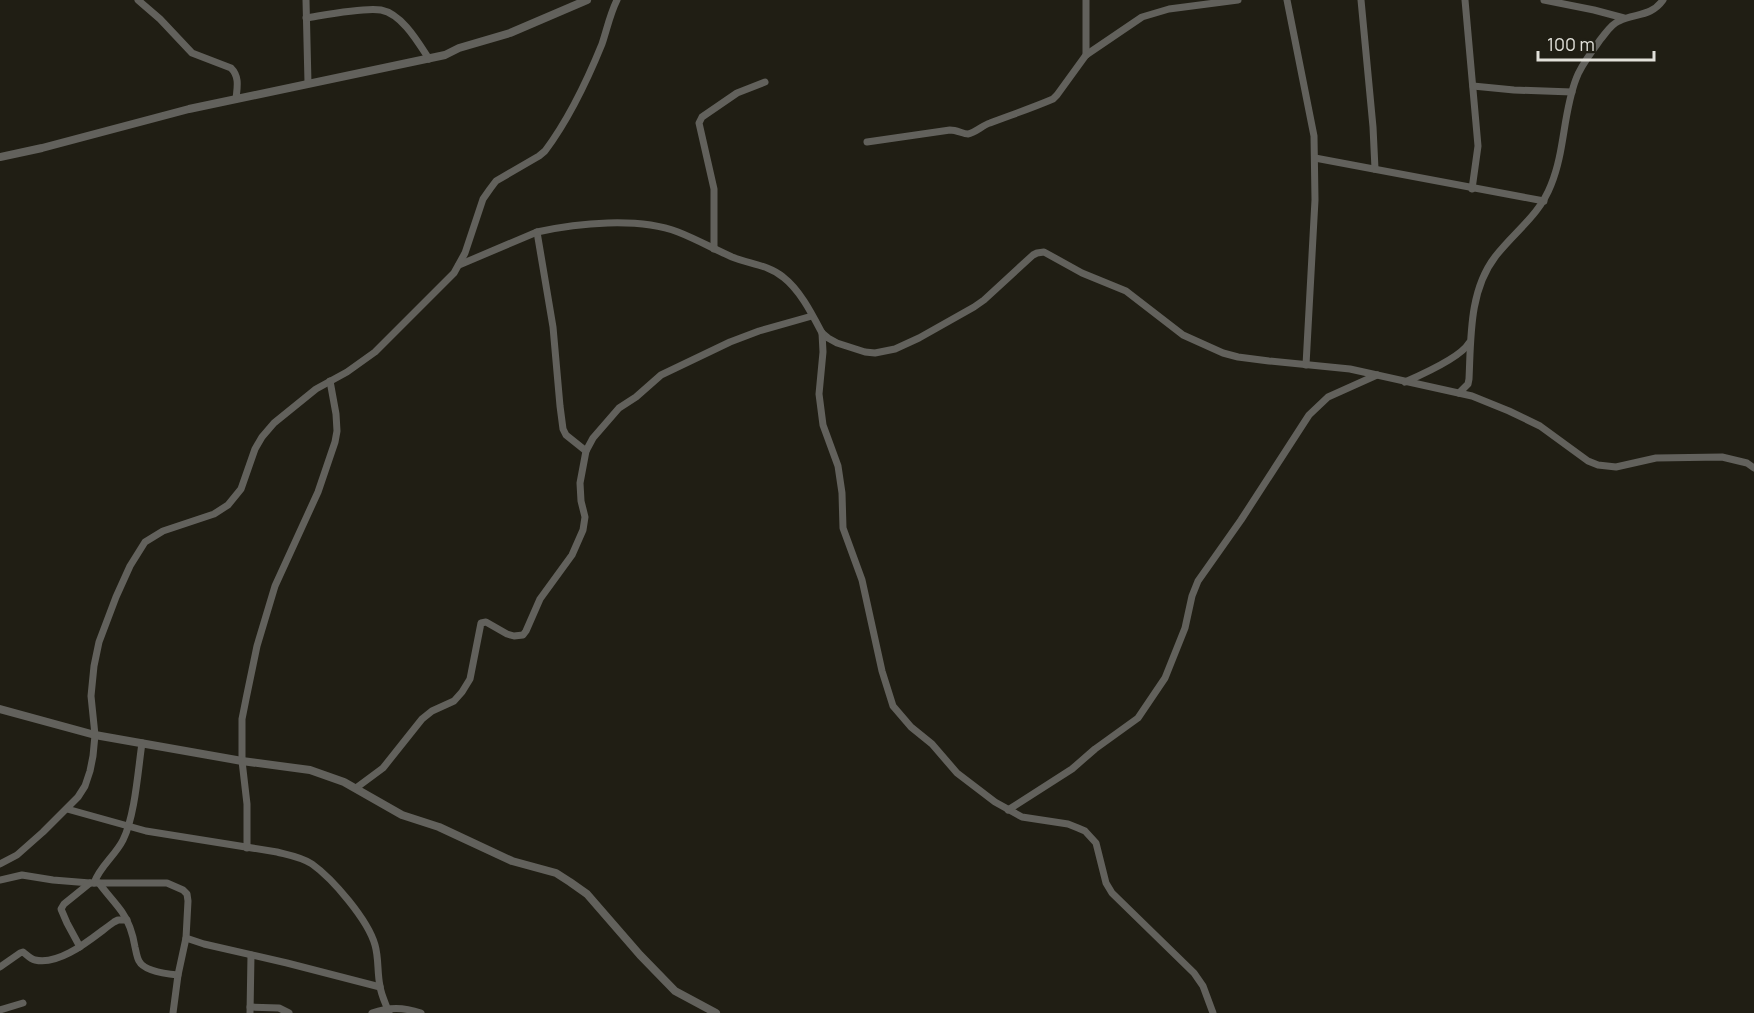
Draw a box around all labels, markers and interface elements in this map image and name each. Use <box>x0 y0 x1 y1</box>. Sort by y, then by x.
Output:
scale bar <box>1538 24 1654 62</box>
text: 100 m <box>1547 32 1595 56</box>

